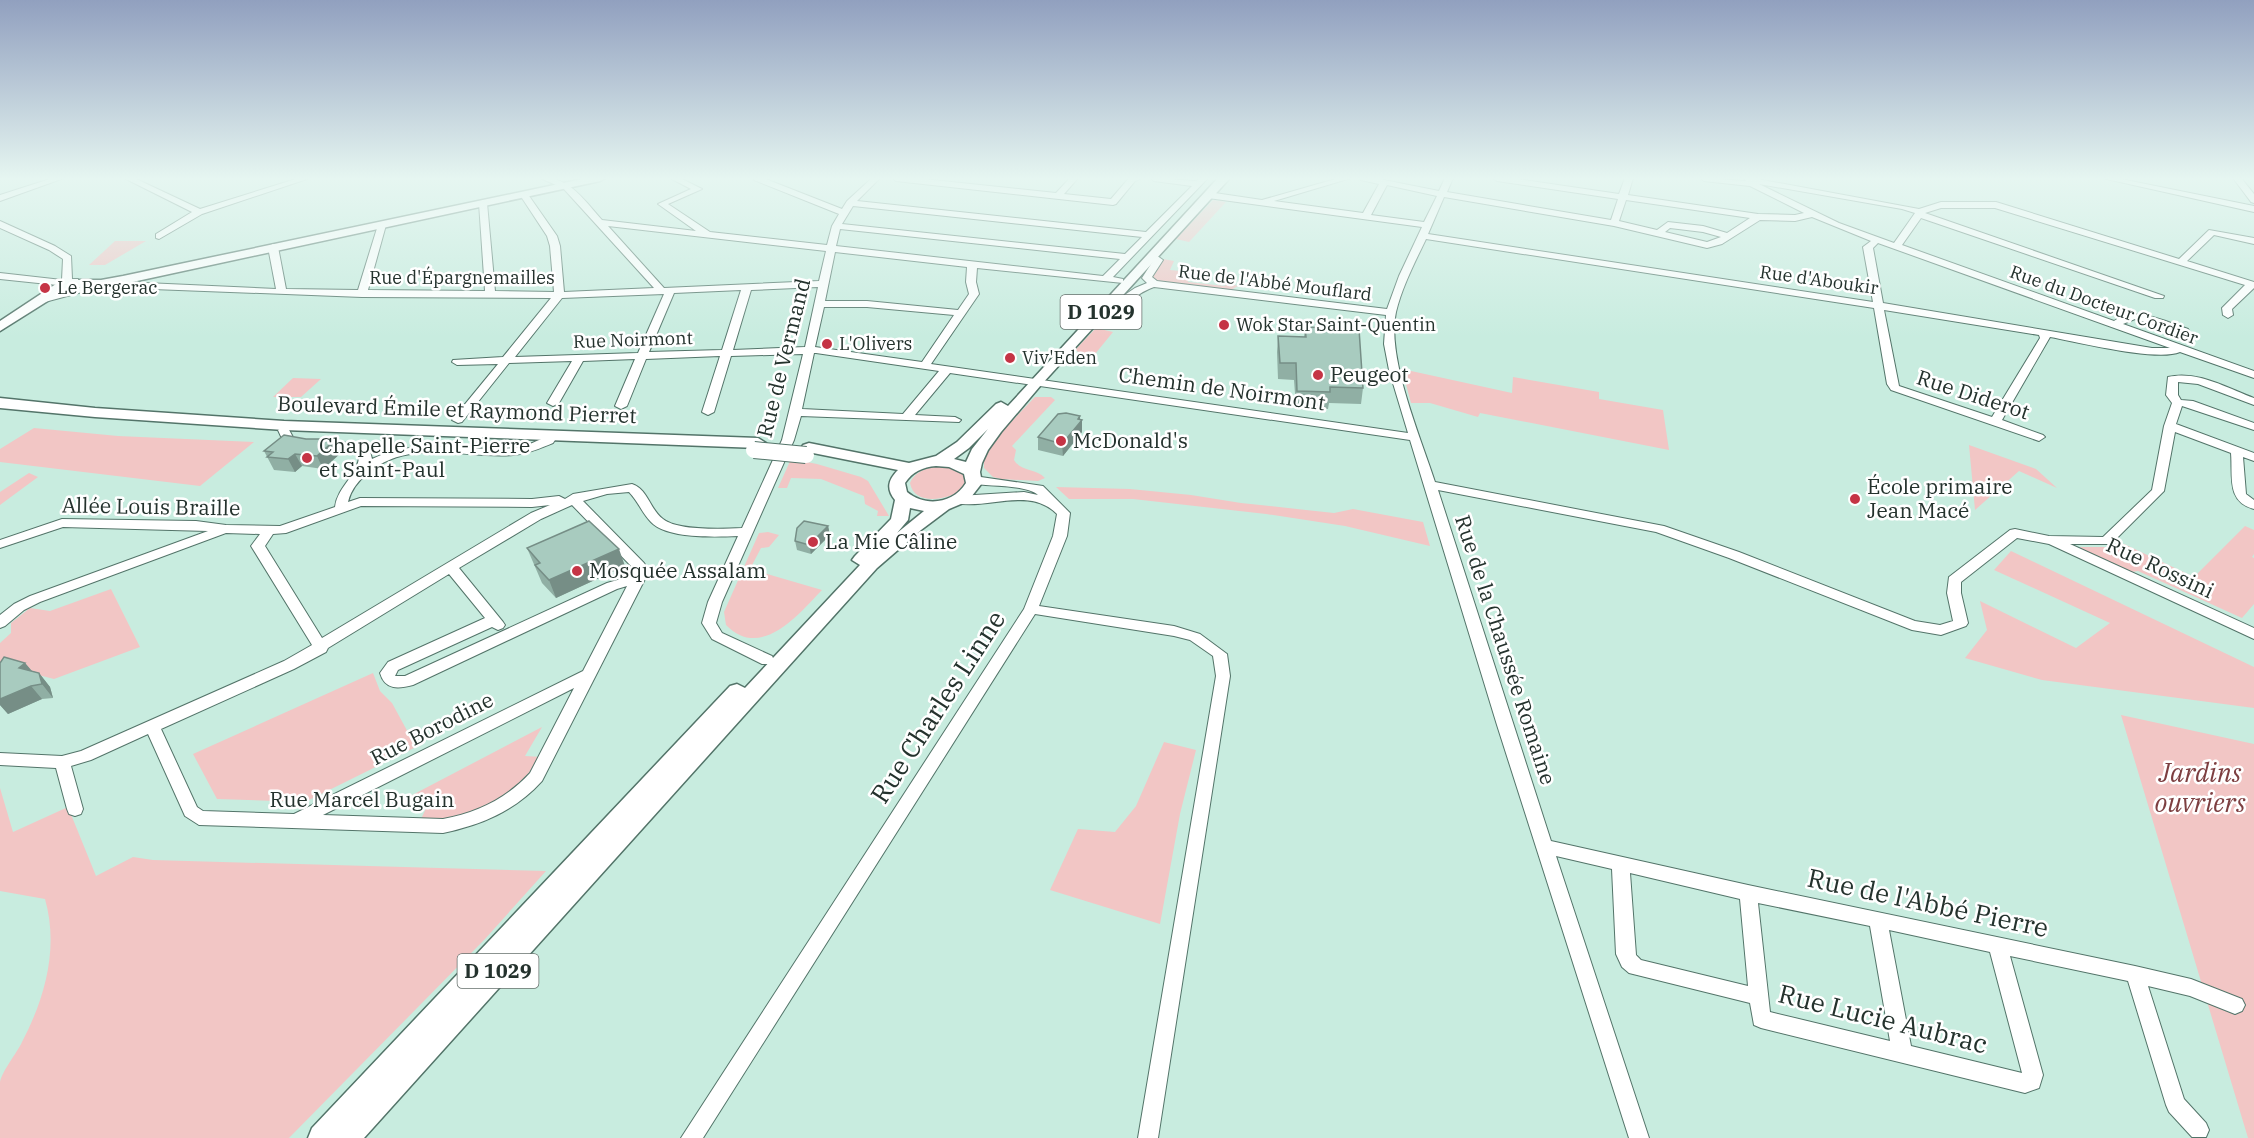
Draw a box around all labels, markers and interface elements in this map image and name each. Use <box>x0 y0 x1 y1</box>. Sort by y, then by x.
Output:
street label: Rue de l'Abbé Mouflard <box>1177 259 1373 306</box>
street label: Rue d'Aboukir <box>1758 260 1880 299</box>
street label: Rue du Docteur Cordier <box>2007 260 2201 349</box>
street label: Rue d'Épargnemailles <box>369 266 555 289</box>
street label: Rue de Vermand <box>750 275 816 440</box>
place label: Le Bergerac <box>57 276 158 299</box>
marker: Le Bergerac <box>38 281 52 295</box>
road number: D 1029 <box>1060 295 1142 329</box>
place label: Wok Star Saint-Quentin <box>1236 313 1436 336</box>
marker: Wok Star Saint-Quentin <box>1217 318 1231 332</box>
street label: Rue Noirmont <box>573 326 693 353</box>
place label: L'Olivers <box>839 332 912 355</box>
marker: L'Olivers <box>820 337 834 351</box>
place label: Viv'Eden <box>1022 346 1097 369</box>
marker: Viv'Eden <box>1003 351 1017 365</box>
street label: Chemin de Noirmont <box>1117 360 1327 416</box>
place label: Peugeot <box>1330 360 1409 388</box>
street label: Rue Diderot <box>1913 363 2033 425</box>
marker: Peugeot <box>1311 368 1325 382</box>
street label: Boulevard Émile et Raymond Pierret <box>277 389 637 429</box>
place label: McDonald's <box>1073 426 1188 454</box>
place label: Chapelle Saint-Pierre et Saint-Paul <box>319 431 530 483</box>
marker: McDonald's <box>1054 434 1068 448</box>
marker: Chapelle Saint-Pierre et Saint-Paul <box>300 451 314 465</box>
place label: École primaire Jean Macé <box>1867 472 2013 524</box>
street label: Allée Louis Braille <box>62 490 241 522</box>
marker: École primaire Jean Macé <box>1848 492 1862 506</box>
street label: Rue de la Chaussée Romaine <box>1449 511 1563 788</box>
place label: La Mie Câline <box>825 527 957 555</box>
street label: Rue Rossini <box>2102 530 2219 604</box>
marker: La Mie Câline <box>806 535 820 549</box>
place label: Mosquée Assalam <box>589 556 766 584</box>
marker: Mosquée Assalam <box>570 564 584 578</box>
street label: Rue Charles Linne <box>862 603 1012 809</box>
street label: Rue Borodine <box>365 685 498 771</box>
park label: Jardins ouvriers <box>2154 755 2246 819</box>
street label: Rue Marcel Bugain <box>270 785 455 813</box>
street label: Rue de l'Abbé Pierre <box>1805 860 2052 944</box>
road number: D 1029 <box>458 954 538 988</box>
street label: Rue Lucie Aubrac <box>1775 976 1991 1060</box>

